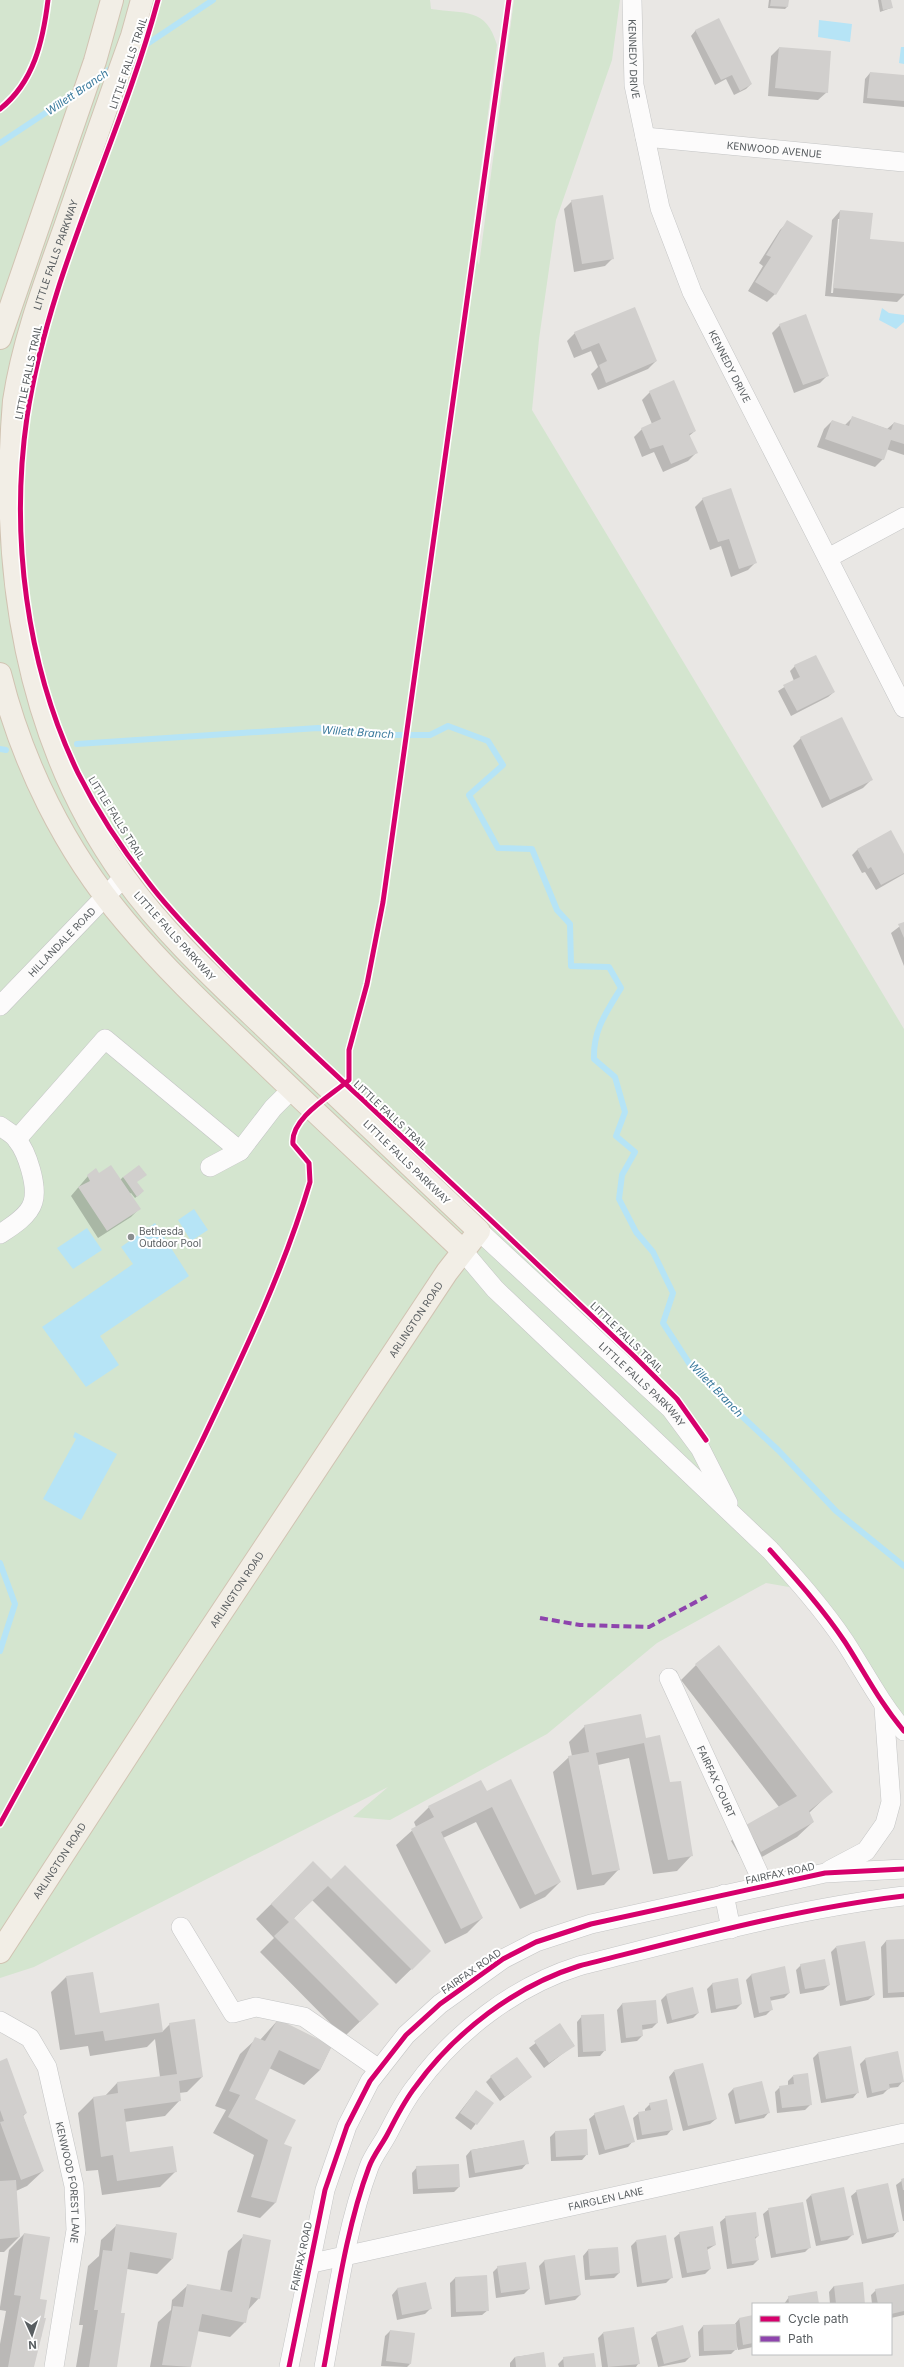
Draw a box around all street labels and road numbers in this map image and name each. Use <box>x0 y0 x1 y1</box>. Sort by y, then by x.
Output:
street label: LITTLE FALLS TRAIL <box>107 15 149 110</box>
street label: KENNEDY DRIVE <box>626 19 643 100</box>
street label: KENWOOD AVENUE <box>726 139 823 160</box>
street label: LITTLE FALLS PARKWAY <box>31 198 80 311</box>
street label: LITTLE FALLS TRAIL <box>12 323 44 420</box>
street label: KENNEDY DRIVE <box>706 328 753 404</box>
street label: LITTLE FALLS TRAIL <box>86 774 148 862</box>
street label: LITTLE FALLS PARKWAY <box>132 889 218 983</box>
street label: HILLANDALE ROAD <box>25 905 98 979</box>
street label: LITTLE FALLS TRAIL <box>352 1078 431 1152</box>
street label: LITTLE FALLS PARKWAY <box>361 1117 453 1207</box>
street label: ARLINGTON ROAD <box>386 1279 445 1360</box>
street label: LITTLE FALLS TRAIL <box>588 1299 666 1375</box>
street label: LITTLE FALLS PARKWAY <box>597 1339 688 1429</box>
street label: ARLINGTON ROAD <box>207 1549 266 1630</box>
street label: FAIRFAX COURT <box>695 1744 738 1820</box>
street label: ARLINGTON ROAD <box>30 1820 88 1901</box>
street label: FAIRFAX ROAD <box>744 1860 816 1886</box>
street label: FAIRFAX ROAD <box>439 1946 503 1996</box>
street label: KENWOOD FOREST LANE <box>54 2121 82 2244</box>
street label: FAIRGLEN LANE <box>567 2184 645 2213</box>
street label: FAIRFAX ROAD <box>288 2220 314 2292</box>

